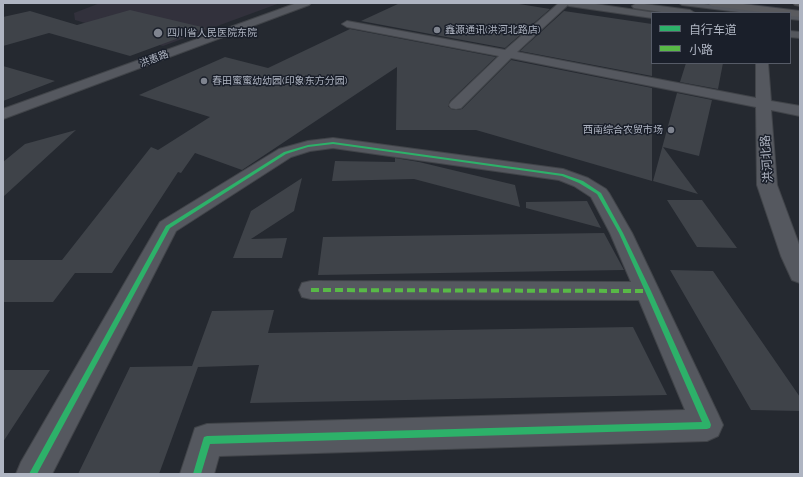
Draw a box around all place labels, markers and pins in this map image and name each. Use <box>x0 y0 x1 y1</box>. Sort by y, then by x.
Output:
place label: 鑫源通讯(洪河北路店) <box>445 24 540 36</box>
marker: 鑫源通讯(洪河北路店) <box>432 25 442 35</box>
marker: 四川省人民医院东院 <box>152 27 164 39</box>
place label: 四川省人民医院东院 <box>167 27 257 39</box>
place label: 春田蜜蜜幼幼园(印象东方分园) <box>212 75 347 87</box>
marker: 春田蜜蜜幼幼园(印象东方分园) <box>199 76 209 86</box>
place label: 西南综合农贸市场 <box>583 124 663 136</box>
marker: 西南综合农贸市场 <box>666 125 676 135</box>

